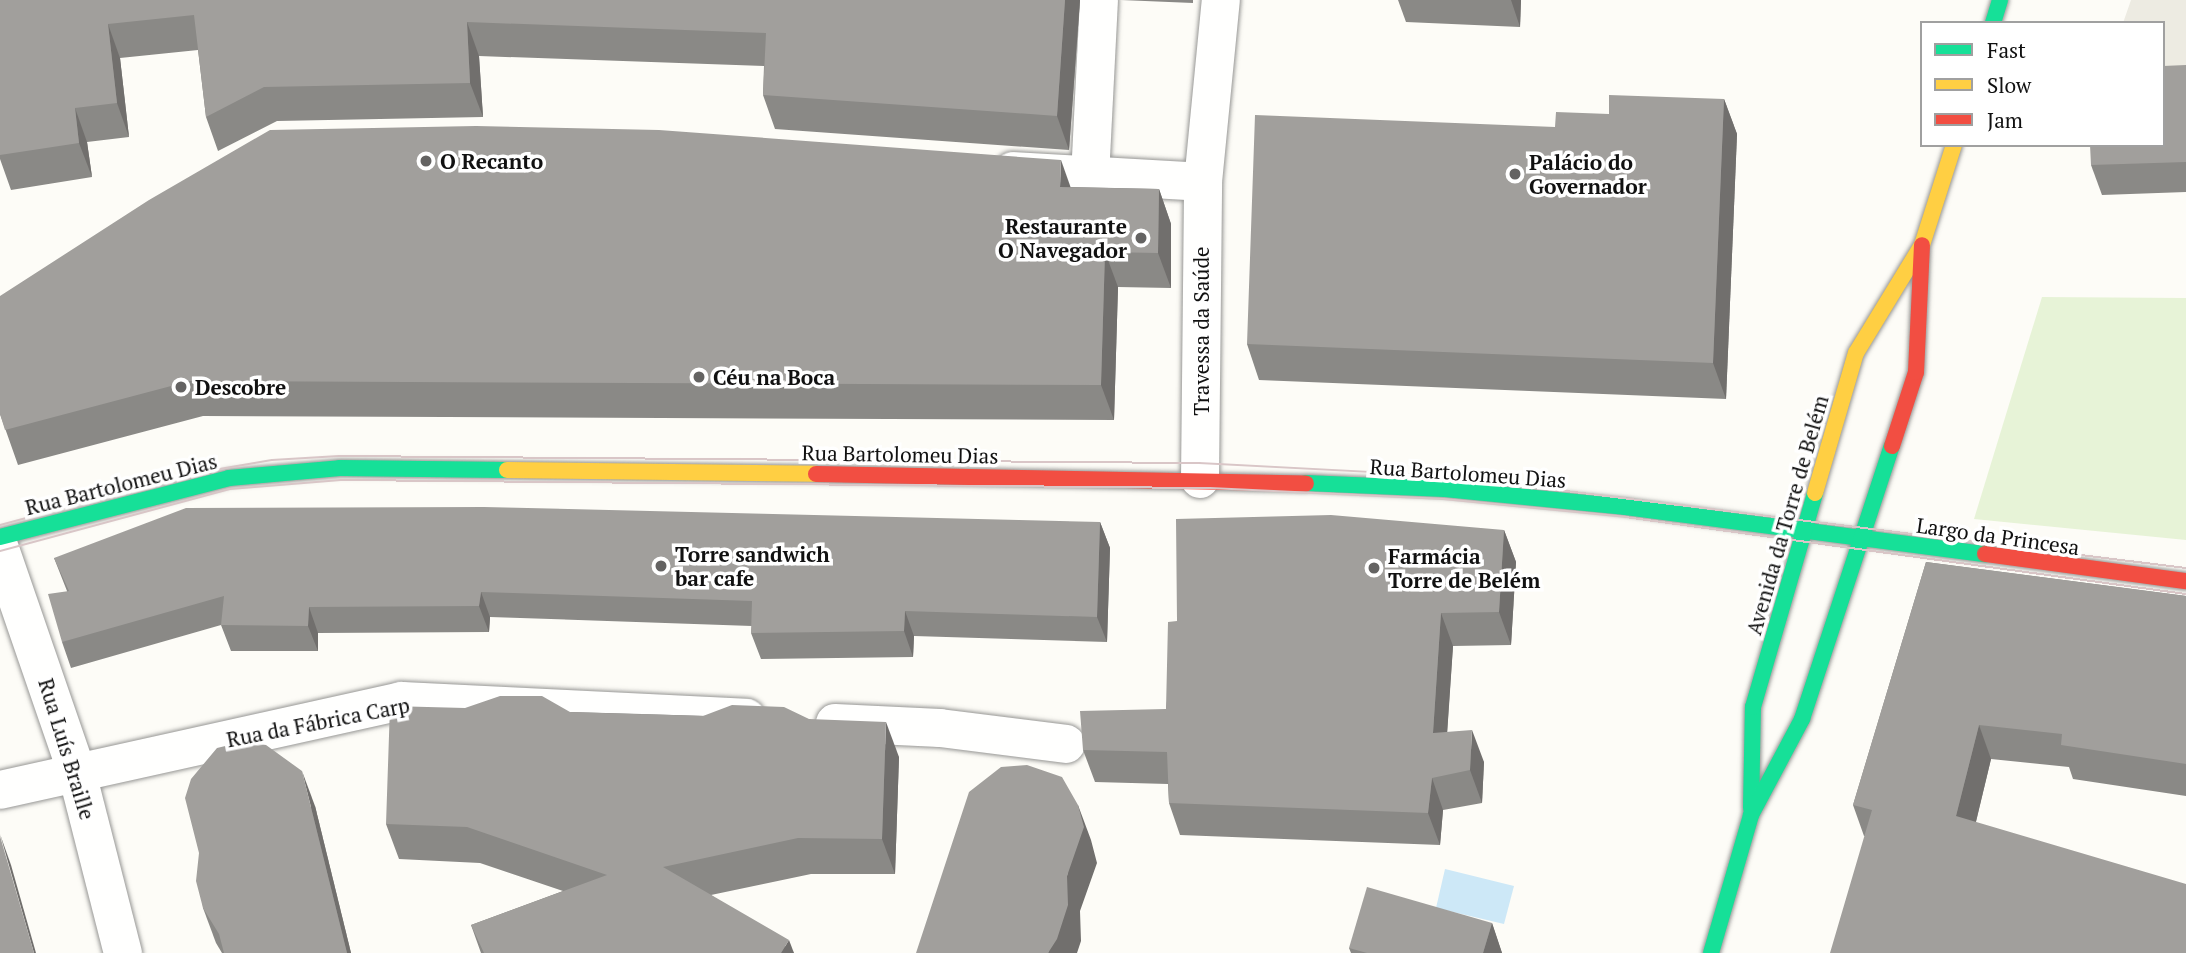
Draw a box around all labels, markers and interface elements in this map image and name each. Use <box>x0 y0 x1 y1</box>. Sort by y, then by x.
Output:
legend <box>1920 21 2165 147</box>
text: Fast <box>1987 36 2026 64</box>
text: Slow <box>1987 71 2031 99</box>
text: Jam <box>1987 106 2023 134</box>
place label: O Recanto <box>440 148 543 174</box>
place label: Palácio do Governador <box>1529 149 1647 199</box>
marker: O Recanto <box>418 153 434 169</box>
marker: Palácio do Governador <box>1507 166 1523 182</box>
place label: Restaurante O Navegador <box>998 213 1127 263</box>
marker: Restaurante O Navegador <box>1133 230 1149 246</box>
street label: Travessa da Saúde <box>1188 246 1214 416</box>
place label: Céu na Boca <box>713 364 835 390</box>
marker: Céu na Boca <box>691 369 707 385</box>
place label: Descobre <box>195 374 286 400</box>
marker: Descobre <box>173 379 189 395</box>
street label: Avenida da Torre de Belém <box>1741 392 1833 638</box>
street label: Rua Bartolomeu Dias <box>801 440 999 468</box>
street label: Rua Bartolomeu Dias <box>22 448 220 520</box>
street label: Rua Bartolomeu Dias <box>1369 454 1567 492</box>
street label: Largo da Princesa <box>1915 512 2081 560</box>
place label: Torre sandwich bar cafe <box>675 541 830 591</box>
place label: Farmácia Torre de Belém <box>1388 543 1540 593</box>
marker: Torre sandwich bar cafe <box>653 558 669 574</box>
marker: Farmácia Torre de Belém <box>1366 560 1382 576</box>
street label: Rua Luís Braille <box>34 675 100 823</box>
street label: Rua da Fábrica Carp <box>224 692 412 752</box>

